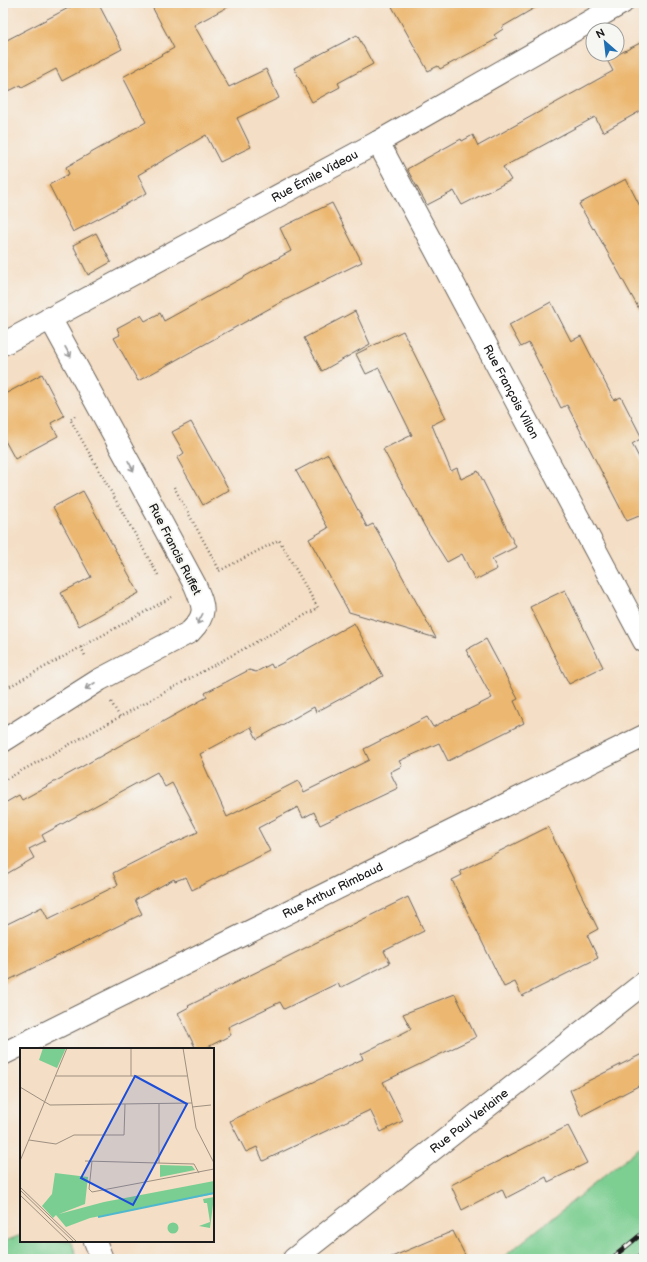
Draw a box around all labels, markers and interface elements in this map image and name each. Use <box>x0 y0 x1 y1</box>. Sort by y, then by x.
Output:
north arrow <box>585 22 625 62</box>
text: N <box>594 26 607 41</box>
street label: Rue Émile Videau <box>269 147 361 206</box>
street label: Rue François Villon <box>480 342 542 442</box>
one-way arrow <box>65 346 73 358</box>
one-way arrow <box>128 460 135 472</box>
street label: Rue Francis Ruffet <box>145 501 204 598</box>
one-way arrow <box>196 613 203 625</box>
one-way arrow <box>85 682 96 690</box>
street label: Rue Arthur Rimbaud <box>280 860 386 922</box>
inset map <box>20 1048 214 1242</box>
street label: Rue Paul Verlaine <box>427 1086 512 1157</box>

